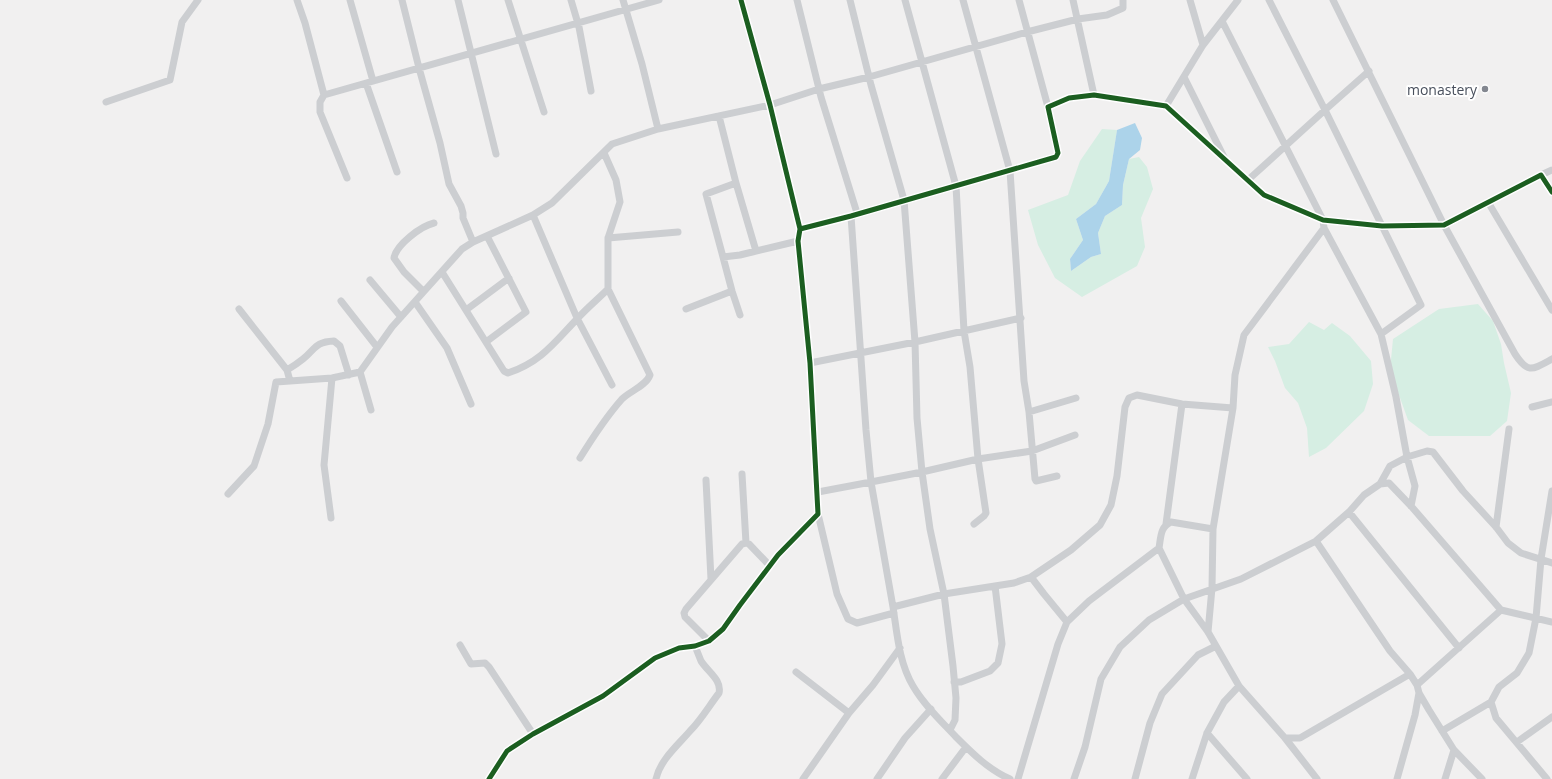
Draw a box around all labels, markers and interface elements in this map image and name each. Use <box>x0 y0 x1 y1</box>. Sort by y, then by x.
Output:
place label: monastery <box>1407 80 1478 99</box>
marker: monastery <box>1480 84 1490 94</box>

